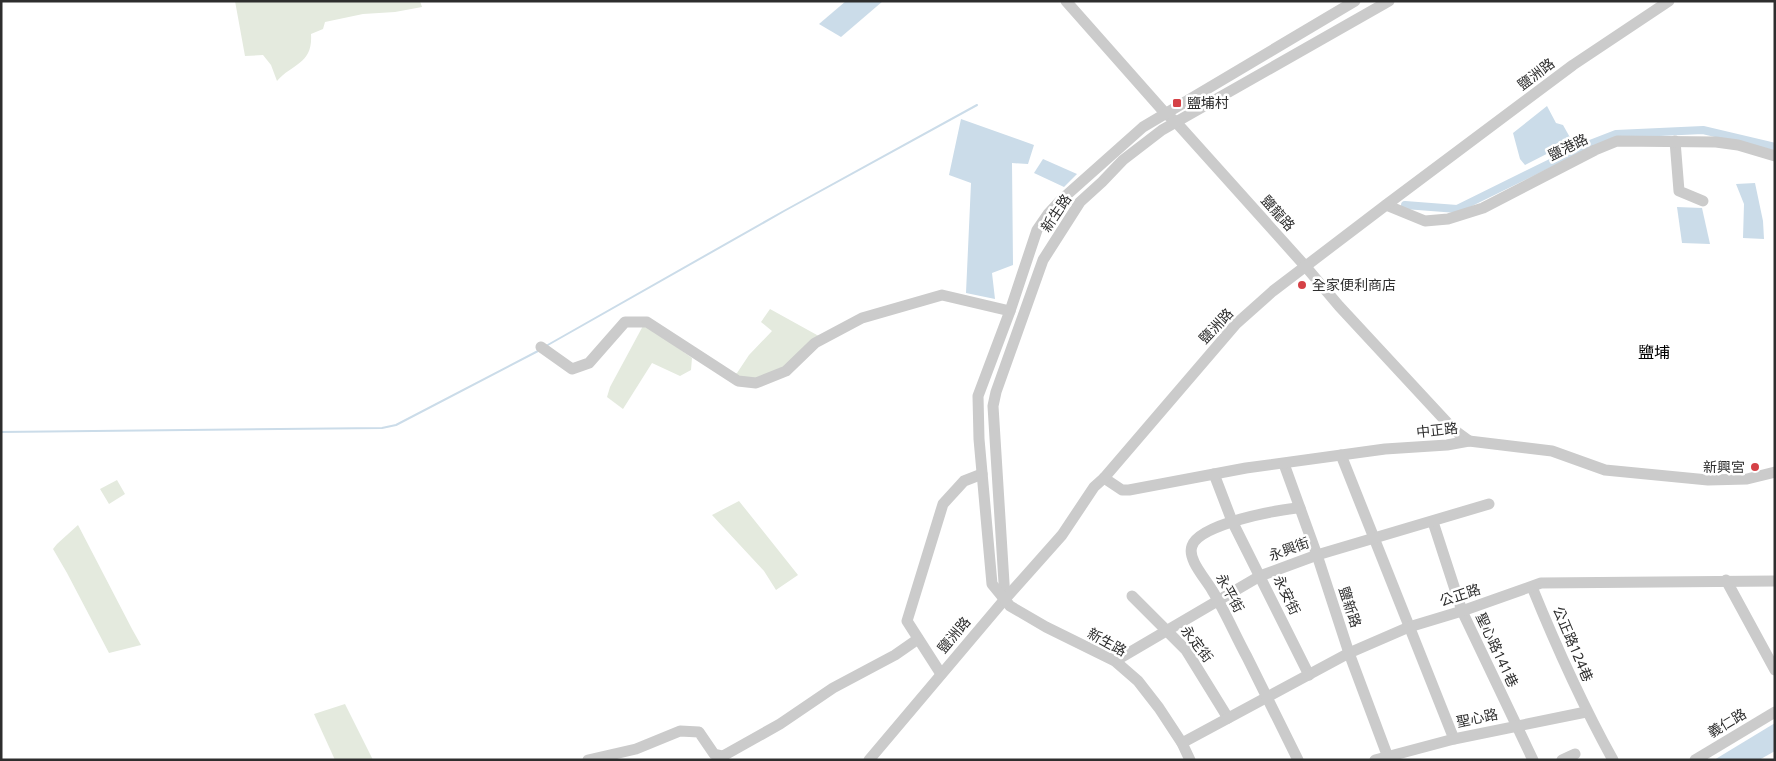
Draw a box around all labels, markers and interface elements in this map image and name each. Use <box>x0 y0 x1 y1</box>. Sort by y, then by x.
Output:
street label: 鹽洲路 <box>1513 53 1558 94</box>
place label: 鹽埔村 <box>1187 93 1229 112</box>
marker: 鹽埔村 <box>1171 97 1183 109</box>
street label: 鹽港路 <box>1545 129 1591 164</box>
street label: 新生路 <box>1036 190 1075 235</box>
street label: 鹽龍路 <box>1257 191 1299 235</box>
place label: 全家便利商店 <box>1312 275 1396 294</box>
marker: 全家便利商店 <box>1296 279 1308 291</box>
street label: 鹽洲路 <box>1194 304 1237 347</box>
district label: 鹽埔 <box>1638 341 1670 363</box>
street label: 中正路 <box>1415 418 1459 441</box>
place label: 新興宮 <box>1703 457 1745 476</box>
marker: 新興宮 <box>1749 461 1761 473</box>
street label: 永興街 <box>1266 532 1312 565</box>
street label: 永平街 <box>1212 570 1249 616</box>
street label: 永安街 <box>1270 572 1305 618</box>
street label: 公正路 <box>1437 579 1483 610</box>
street label: 鹽新路 <box>1335 584 1366 630</box>
street label: 公正路124巷 <box>1549 603 1598 684</box>
street label: 聖心路141巷 <box>1472 610 1523 690</box>
street label: 鹽洲路 <box>933 612 974 657</box>
street label: 永定街 <box>1177 621 1218 666</box>
street label: 新生路 <box>1084 623 1130 660</box>
street label: 聖心路 <box>1454 704 1499 731</box>
street label: 義仁路 <box>1704 704 1750 742</box>

